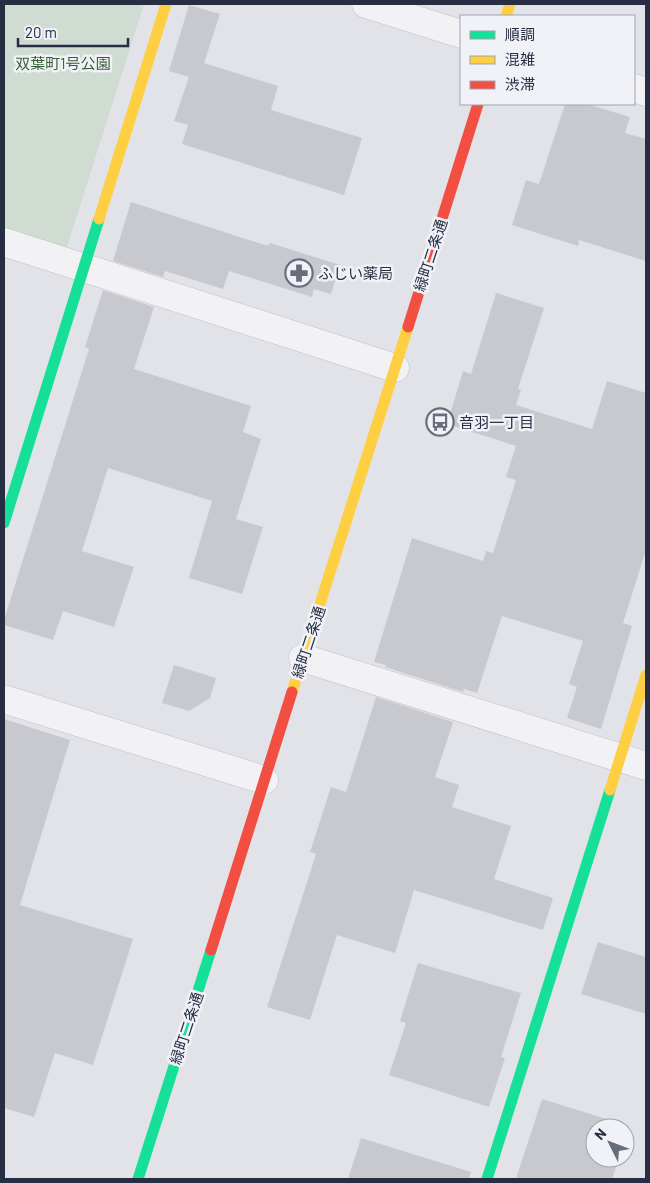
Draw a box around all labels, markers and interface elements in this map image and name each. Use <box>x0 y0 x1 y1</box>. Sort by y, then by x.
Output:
scale bar <box>18 15 128 47</box>
legend <box>460 15 635 105</box>
text: 20 m <box>25 23 57 41</box>
text: 順調 <box>505 25 535 43</box>
text: 混雑 <box>505 50 535 68</box>
park label: 双葉町1号公園 <box>15 54 111 72</box>
text: 渋滞 <box>505 75 535 93</box>
street label: 緑町二条通 <box>410 217 450 293</box>
pharmacy icon: ふじい薬局 <box>284 258 314 288</box>
place label: ふじい薬局 <box>318 264 393 282</box>
bus stop icon: 音羽一丁目 <box>425 407 455 437</box>
place label: 音羽一丁目 <box>459 413 534 431</box>
street label: 緑町二条通 <box>288 604 328 680</box>
street label: 緑町二条通 <box>166 990 206 1066</box>
north arrow <box>585 1118 635 1168</box>
text: N <box>591 1125 609 1143</box>

